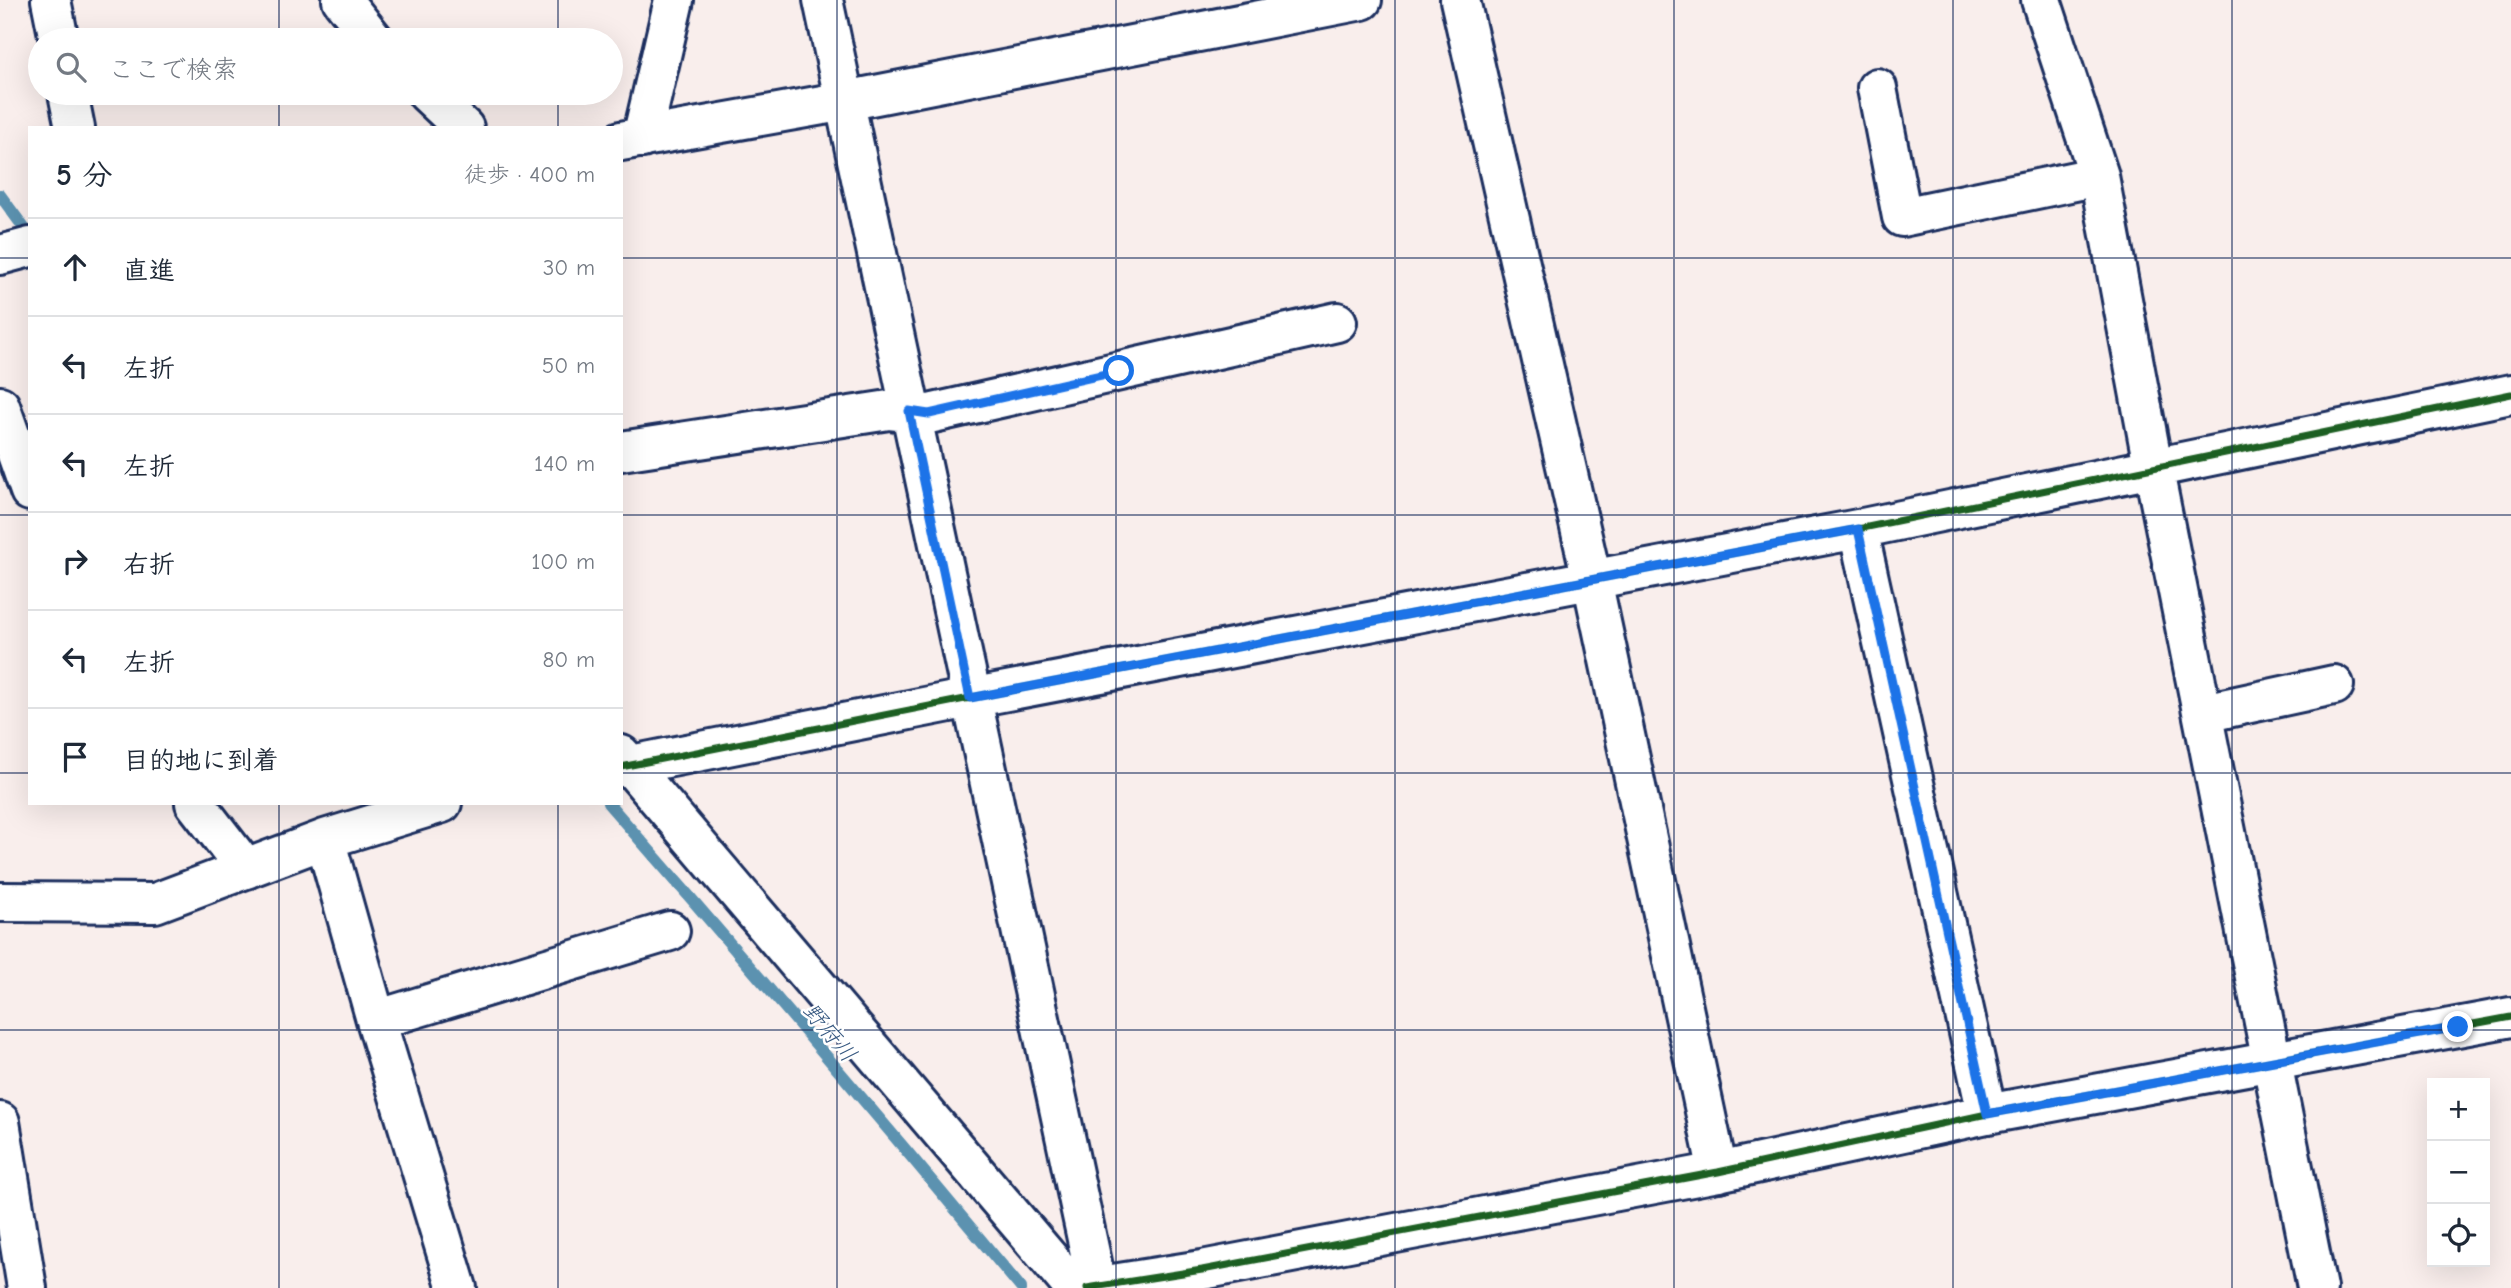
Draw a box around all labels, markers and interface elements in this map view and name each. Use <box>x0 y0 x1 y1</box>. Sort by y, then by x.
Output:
search box <box>28 28 623 105</box>
icon: search <box>52 48 90 86</box>
text: ここで検索 <box>108 55 238 85</box>
text: 5 分 <box>56 158 113 193</box>
text: 徒歩 · 400 m <box>464 161 595 188</box>
icon: ahead <box>56 248 94 286</box>
text: 30 m <box>543 254 595 281</box>
text: 直進 <box>123 256 175 286</box>
icon: left <box>56 346 94 384</box>
text: 50 m <box>542 352 595 379</box>
text: 左折 <box>123 354 175 384</box>
route start <box>1103 355 1134 386</box>
icon: left <box>56 444 94 482</box>
text: 140 m <box>534 450 595 477</box>
text: 左折 <box>123 452 175 482</box>
icon: right <box>56 542 94 580</box>
text: 100 m <box>531 548 595 575</box>
text: 右折 <box>123 550 175 580</box>
icon: left <box>56 640 94 678</box>
text: 80 m <box>542 646 595 673</box>
text: 左折 <box>123 648 175 678</box>
icon: arrive <box>56 738 94 776</box>
text: 目的地に到着 <box>123 746 279 776</box>
water label: 野府川 <box>797 997 862 1067</box>
route end <box>2442 1011 2473 1042</box>
map controls <box>2427 1078 2490 1267</box>
button: + <box>2427 1078 2490 1141</box>
button: − <box>2427 1141 2490 1204</box>
button: locate <box>2427 1204 2490 1267</box>

